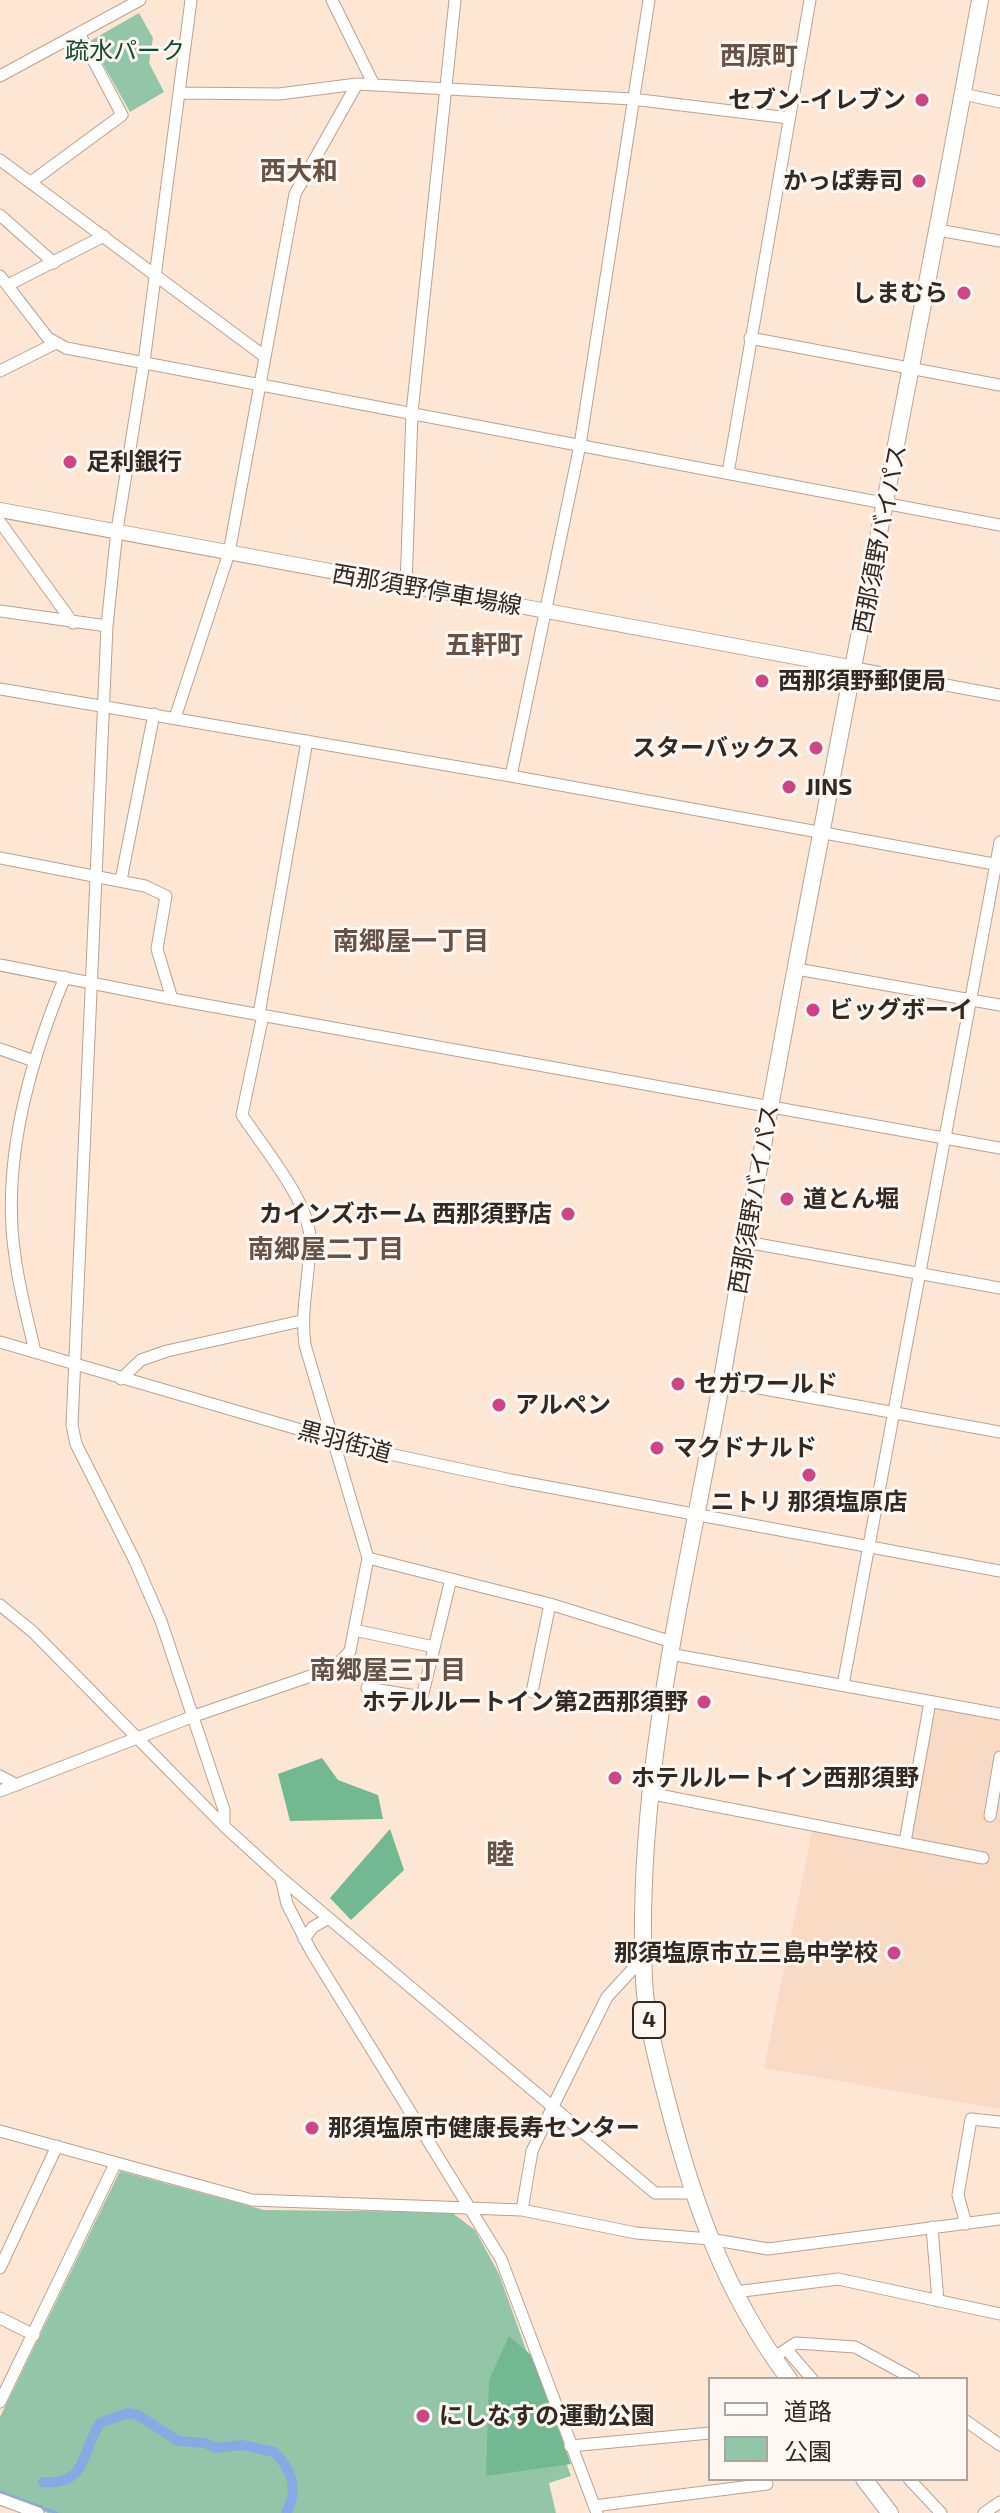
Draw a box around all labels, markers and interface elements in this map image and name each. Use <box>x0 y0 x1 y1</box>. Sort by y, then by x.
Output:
park label: 疏水パーク <box>65 37 185 65</box>
district label: 西原町 <box>720 40 798 72</box>
place label: セブン-イレブン <box>728 86 906 114</box>
marker: セブン-イレブン <box>913 91 931 109</box>
district label: 西大和 <box>260 155 338 187</box>
place label: かっぱ寿司 <box>783 167 903 195</box>
marker: かっぱ寿司 <box>910 172 928 190</box>
place label: しまむら <box>852 279 948 307</box>
marker: しまむら <box>955 284 973 302</box>
street label: 西那須野バイパス <box>848 442 912 636</box>
place label: 足利銀行 <box>86 448 182 476</box>
marker: 足利銀行 <box>61 453 79 471</box>
street label: 西那須野停車場線 <box>330 559 524 621</box>
district label: 五軒町 <box>445 629 523 661</box>
place label: 西那須野郵便局 <box>778 667 946 695</box>
marker: 西那須野郵便局 <box>753 672 771 690</box>
place label: スターバックス <box>632 734 800 762</box>
marker: スターバックス <box>807 739 825 757</box>
place label: JINS <box>805 773 852 801</box>
marker: JINS <box>780 778 798 796</box>
district label: 南郷屋一丁目 <box>333 925 489 957</box>
place label: ビッグボーイ <box>829 996 973 1024</box>
marker: ビッグボーイ <box>804 1001 822 1019</box>
street label: 西那須野バイパス <box>723 1102 785 1296</box>
place label: 道とん堀 <box>803 1185 899 1213</box>
marker: 道とん堀 <box>778 1190 796 1208</box>
place label: カインズホーム 西那須野店 <box>259 1200 552 1228</box>
marker: カインズホーム 西那須野店 <box>559 1205 577 1223</box>
district label: 南郷屋二丁目 <box>248 1233 404 1265</box>
place label: セガワールド <box>694 1370 838 1398</box>
marker: セガワールド <box>669 1375 687 1393</box>
place label: アルペン <box>515 1391 611 1419</box>
marker: アルペン <box>490 1396 508 1414</box>
street label: 黒羽街道 <box>295 1416 395 1468</box>
place label: マクドナルド <box>673 1434 817 1462</box>
marker: マクドナルド <box>648 1439 666 1457</box>
marker: ニトリ 那須塩原店 <box>800 1466 818 1484</box>
place label: ニトリ 那須塩原店 <box>710 1488 908 1516</box>
district label: 南郷屋三丁目 <box>310 1654 466 1686</box>
place label: ホテルルートイン第2西那須野 <box>362 1688 688 1716</box>
marker: ホテルルートイン第2西那須野 <box>695 1693 713 1711</box>
place label: ホテルルートイン西那須野 <box>631 1764 919 1792</box>
marker: ホテルルートイン西那須野 <box>606 1769 624 1787</box>
district label: 睦 <box>486 1838 514 1872</box>
place label: 那須塩原市立三島中学校 <box>614 1939 878 1967</box>
marker: 那須塩原市立三島中学校 <box>885 1944 903 1962</box>
road number: 4 <box>633 2002 665 2038</box>
place label: 那須塩原市健康長寿センター <box>328 2114 640 2142</box>
marker: 那須塩原市健康長寿センター <box>303 2119 321 2137</box>
legend <box>708 2377 968 2481</box>
text: 道路 <box>784 2396 832 2425</box>
place label: にしなすの運動公園 <box>439 2402 655 2430</box>
marker: にしなすの運動公園 <box>414 2407 432 2425</box>
text: 公園 <box>784 2436 832 2465</box>

